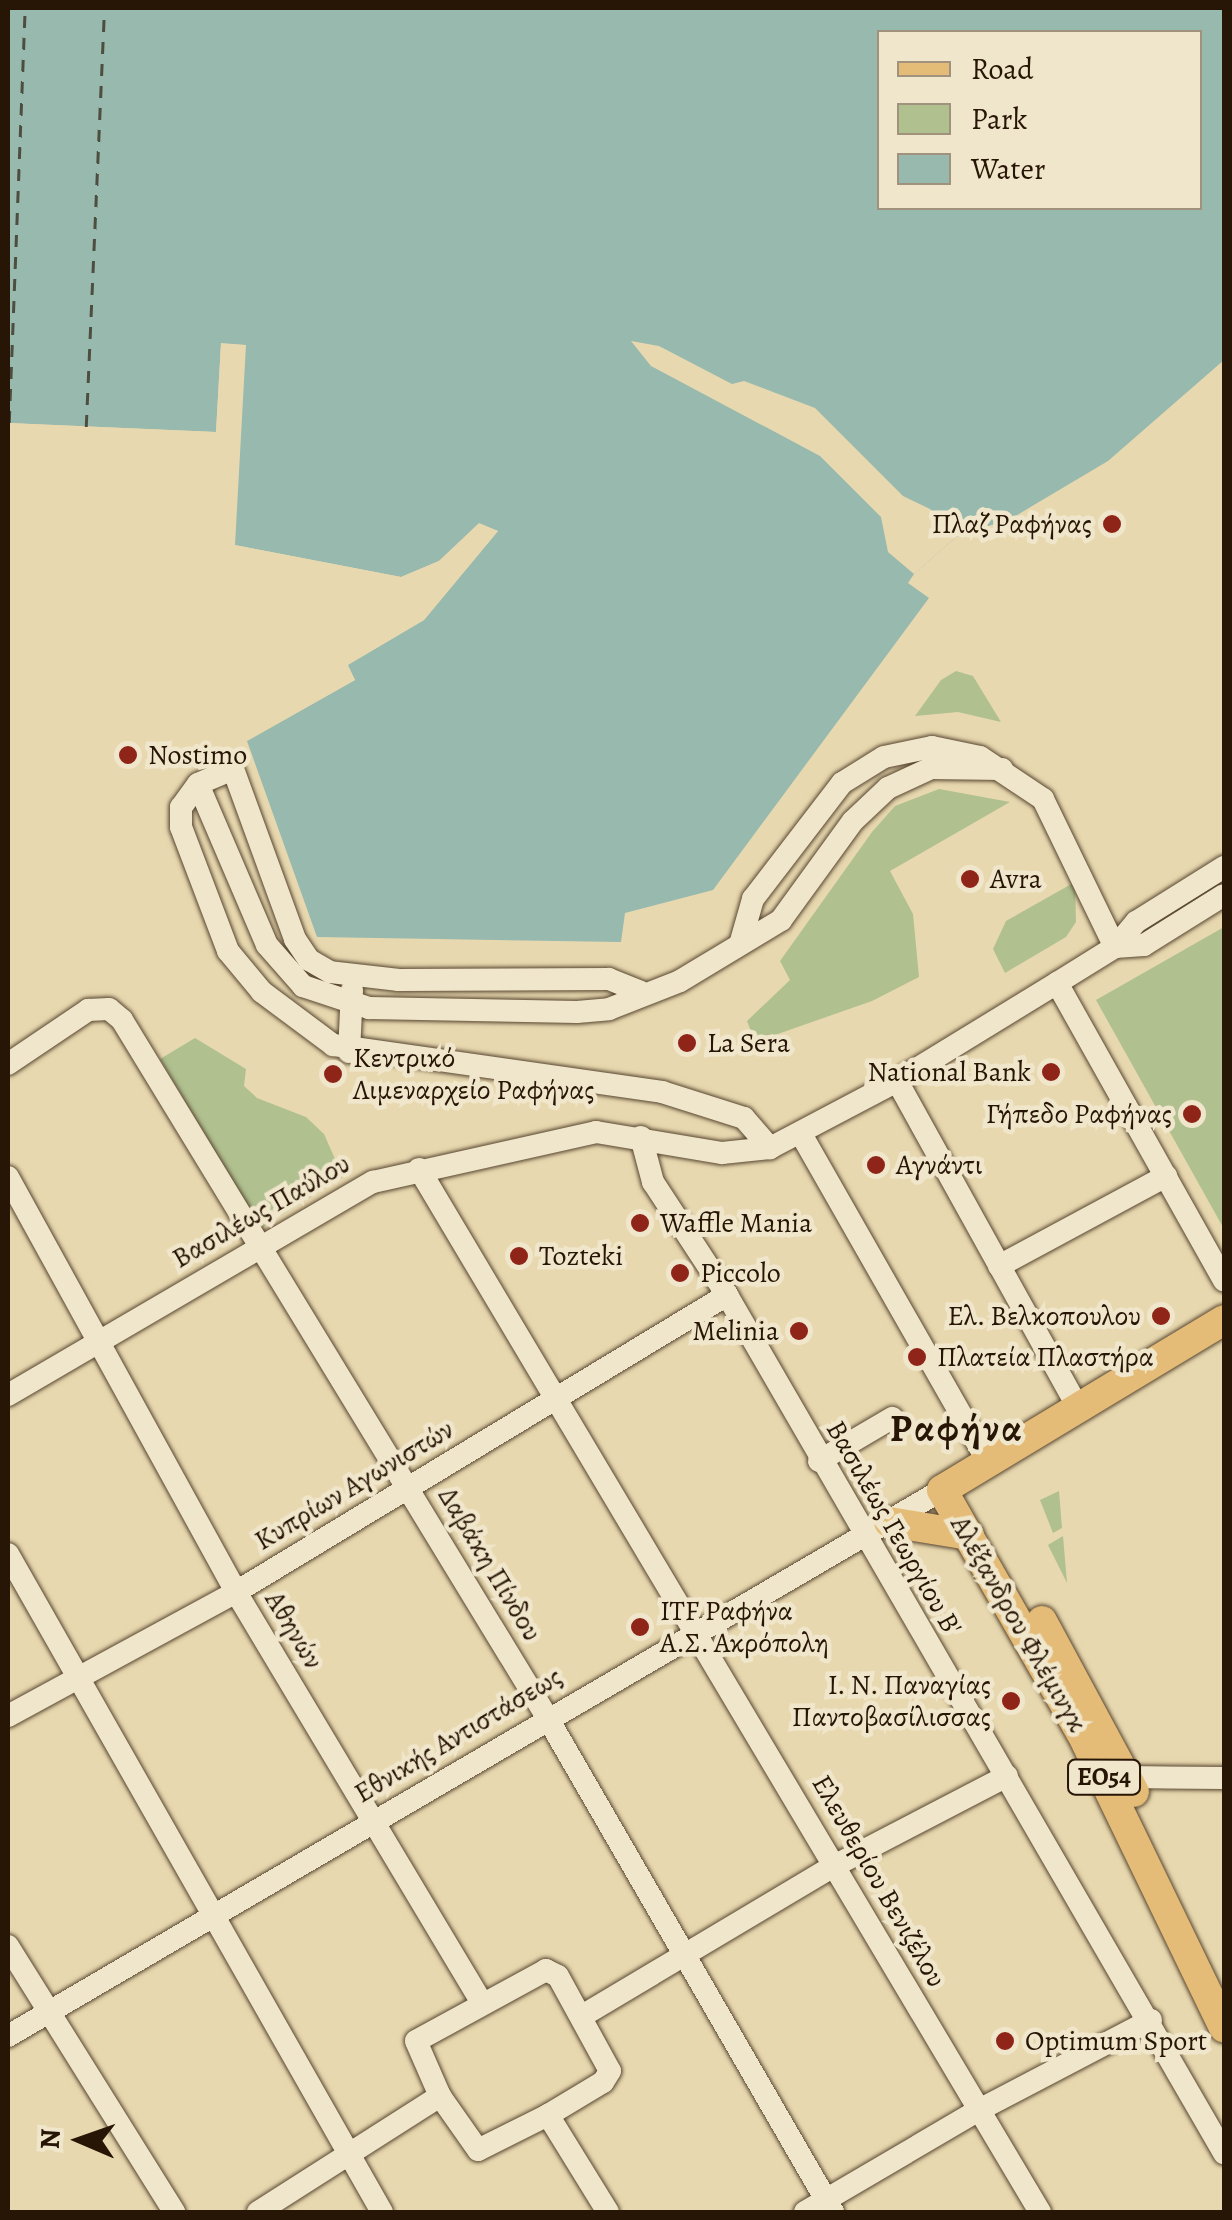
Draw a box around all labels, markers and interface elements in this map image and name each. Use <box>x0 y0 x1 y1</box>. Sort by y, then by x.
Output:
legend <box>877 30 1202 210</box>
text: Road <box>971 49 1033 89</box>
text: Park <box>971 99 1027 139</box>
text: Water <box>971 149 1045 189</box>
place label: Πλαζ Ραφήνας <box>932 507 1092 541</box>
marker: Πλαζ Ραφήνας <box>1101 513 1123 535</box>
place label: Nostimo <box>148 738 247 772</box>
marker: Nostimo <box>117 744 139 766</box>
place label: Avra <box>990 862 1042 896</box>
marker: Avra <box>959 868 981 890</box>
place label: La Sera <box>707 1026 790 1060</box>
marker: La Sera <box>676 1032 698 1054</box>
place label: Κεντρικό Λιμεναρχείο Ραφήνας <box>353 1041 594 1107</box>
place label: National Bank <box>868 1055 1031 1089</box>
marker: National Bank <box>1040 1061 1062 1083</box>
marker: Κεντρικό Λιμεναρχείο Ραφήνας <box>322 1063 344 1085</box>
place label: Γήπεδο Ραφήνας <box>986 1097 1172 1131</box>
marker: Γήπεδο Ραφήνας <box>1181 1103 1203 1125</box>
street label: Βασιλέως Παύλου <box>166 1147 356 1275</box>
place label: Αγνάντι <box>896 1148 982 1182</box>
marker: Αγνάντι <box>865 1154 887 1176</box>
place label: Waffle Mania <box>660 1206 812 1240</box>
marker: Waffle Mania <box>629 1212 651 1234</box>
place label: Tozteki <box>539 1239 623 1273</box>
marker: Tozteki <box>508 1245 530 1267</box>
place label: Piccolo <box>700 1256 781 1290</box>
marker: Piccolo <box>669 1262 691 1284</box>
place label: Ελ. Βελκοπουλου <box>947 1299 1141 1333</box>
marker: Ελ. Βελκοπουλου <box>1150 1305 1172 1327</box>
place label: Melinia <box>692 1314 779 1348</box>
marker: Melinia <box>788 1320 810 1342</box>
place label: Πλατεία Πλαστήρα <box>937 1340 1154 1374</box>
marker: Πλατεία Πλαστήρα <box>906 1346 928 1368</box>
district label: Ραφήνα <box>890 1406 1024 1452</box>
street label: Κυπρίων Αγωνιστών <box>248 1412 460 1558</box>
street label: Βασιλέως Γεωργίου Β' <box>819 1415 969 1641</box>
street label: Δαβάκη Πίνδου <box>431 1481 549 1647</box>
street label: Αλέξανδρου Φλέμινγκ <box>943 1510 1095 1738</box>
street label: Αθηνών <box>258 1585 330 1675</box>
place label: ITF Ραφήνα Α.Σ. Ακρόπολη <box>660 1594 829 1660</box>
marker: ITF Ραφήνα Α.Σ. Ακρόπολη <box>629 1616 651 1638</box>
street label: Εθνικής Αντιστάσεως <box>348 1660 568 1810</box>
place label: Ι. Ν. Παναγίας Παντοβασίλισσας <box>792 1668 991 1734</box>
marker: Ι. Ν. Παναγίας Παντοβασίλισσας <box>1000 1690 1022 1712</box>
road number: ΕΟ54 <box>1066 1757 1142 1797</box>
street label: Ελευθερίου Βενιζέλου <box>805 1769 953 1993</box>
place label: Optimum Sport <box>1025 2024 1207 2058</box>
marker: Optimum Sport <box>994 2030 1016 2052</box>
north arrow <box>30 2090 130 2190</box>
text: N <box>31 2128 69 2150</box>

